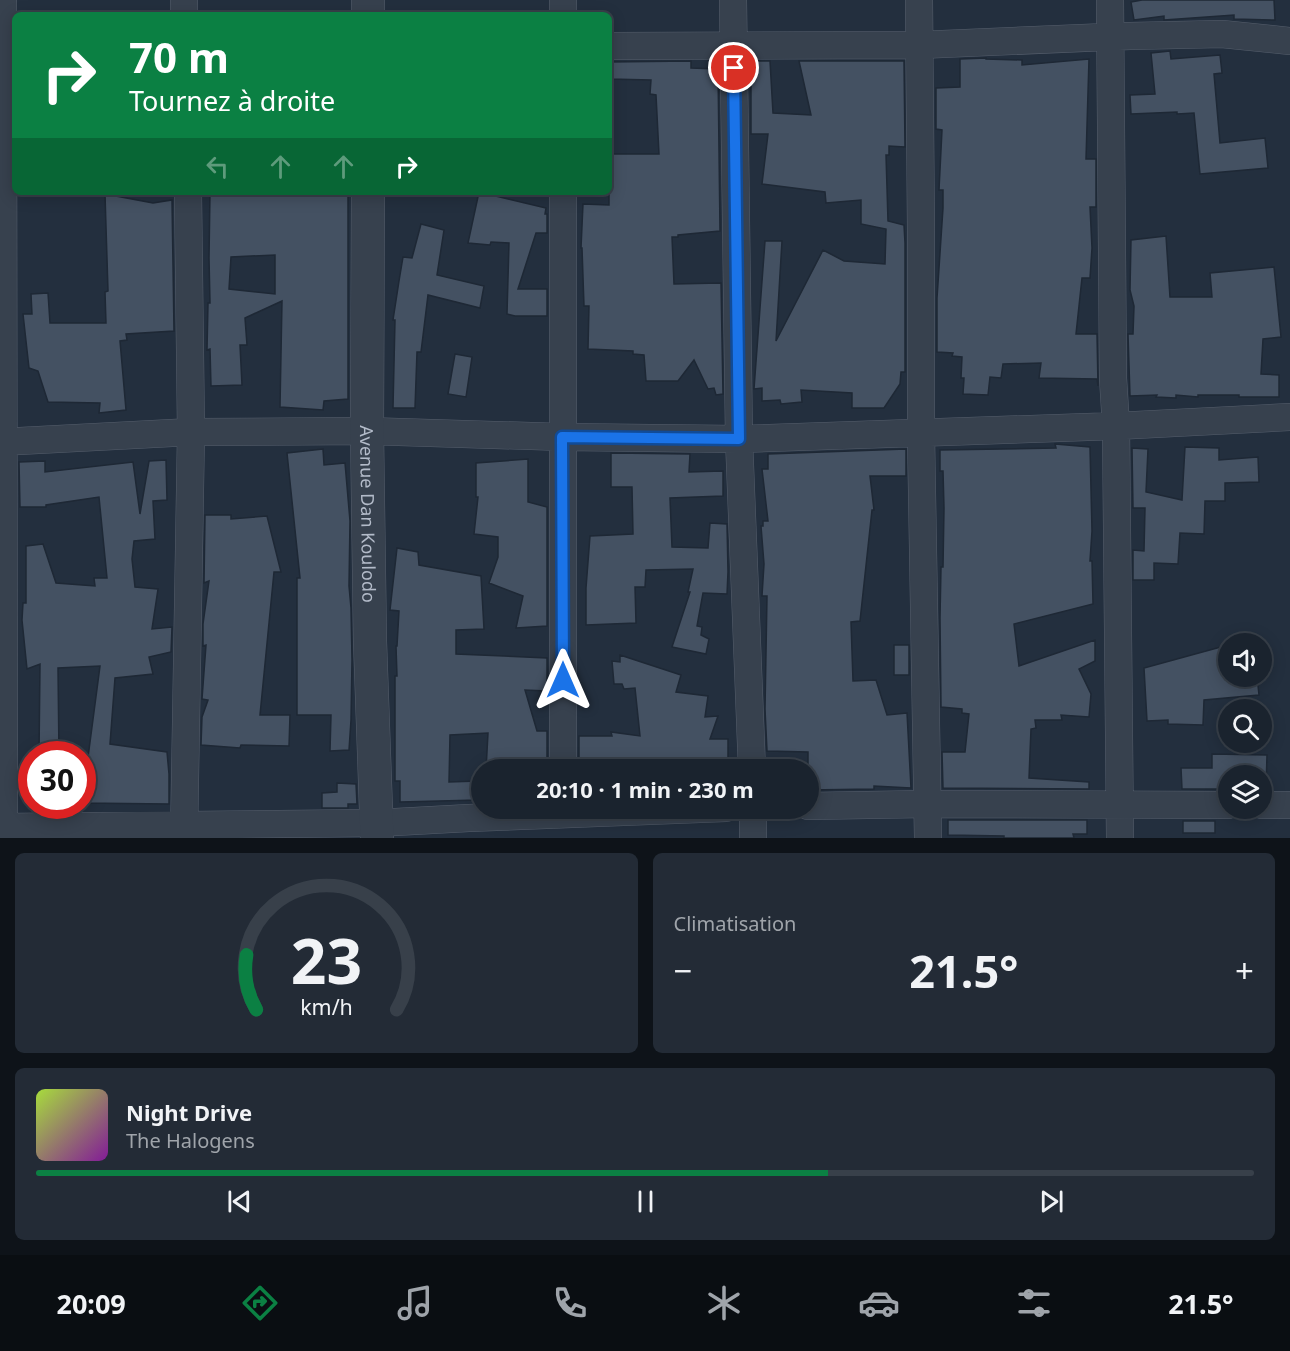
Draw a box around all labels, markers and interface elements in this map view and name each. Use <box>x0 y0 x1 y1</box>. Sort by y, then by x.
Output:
text: 70 m <box>129 28 229 85</box>
icon: right <box>30 36 108 114</box>
pin <box>708 42 759 93</box>
icon: arrive <box>717 51 750 84</box>
text: Tournez à droite <box>129 82 335 119</box>
icon: left <box>201 150 234 183</box>
icon: ahead <box>264 150 297 183</box>
icon: ahead <box>327 150 360 183</box>
icon: right <box>390 150 423 183</box>
street label: Avenue Dan Koulodo <box>355 425 381 603</box>
map controls <box>1218 633 1272 819</box>
button: sound <box>1218 633 1272 687</box>
position arrow <box>531 648 595 712</box>
button: search <box>1218 699 1272 753</box>
speed limit sign: 30 <box>18 741 96 819</box>
button: layers <box>1218 765 1272 819</box>
text: 20:10 · 1 min · 230 m <box>536 774 754 804</box>
text: Climatisation <box>674 910 796 937</box>
text: 23 <box>291 917 362 1002</box>
text: 21.5° <box>909 940 1018 1001</box>
text: − <box>674 948 692 993</box>
text: + <box>1235 948 1254 993</box>
text: km/h <box>300 992 353 1021</box>
text: Night Drive <box>126 1097 252 1127</box>
text: The Halogens <box>126 1127 255 1154</box>
icon: previous <box>223 1185 256 1218</box>
icon: pause <box>629 1185 662 1218</box>
icon: next <box>1035 1185 1068 1218</box>
icon: directions <box>239 1282 281 1324</box>
icon: music <box>394 1282 436 1324</box>
icon: phone <box>549 1282 591 1324</box>
icon: climate <box>703 1282 745 1324</box>
icon: car <box>858 1282 900 1324</box>
icon: filters <box>1013 1282 1055 1324</box>
text: 20:09 <box>56 1285 126 1322</box>
text: 21.5° <box>1168 1285 1234 1322</box>

